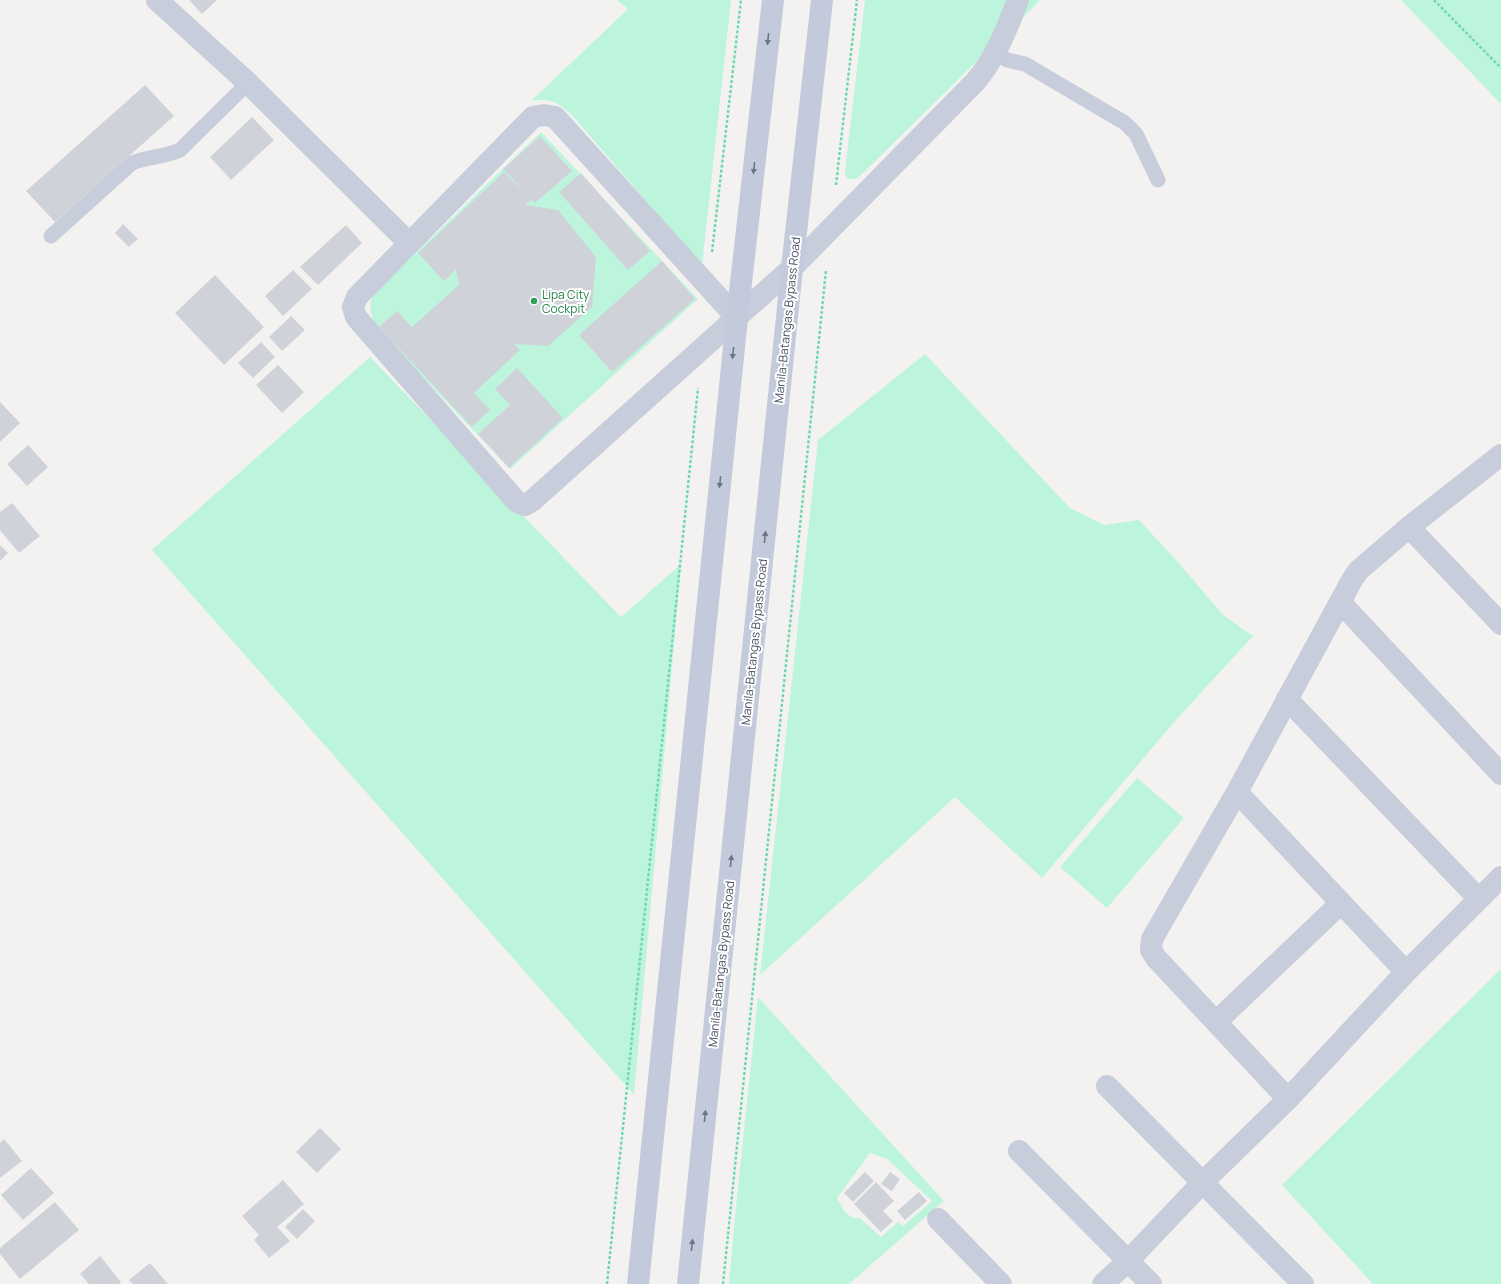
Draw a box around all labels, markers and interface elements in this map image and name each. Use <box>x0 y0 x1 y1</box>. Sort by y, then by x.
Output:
one-way arrow <box>765 33 771 45</box>
one-way arrow <box>750 162 757 174</box>
street label: Manila-Batangas Bypass Road <box>770 236 804 404</box>
place label: Lipa City Cockpit <box>542 286 590 317</box>
marker: Lipa City Cockpit <box>529 296 539 306</box>
one-way arrow <box>730 347 736 359</box>
one-way arrow <box>716 476 723 488</box>
one-way arrow <box>761 531 768 543</box>
street label: Manila-Batangas Bypass Road <box>737 558 771 726</box>
one-way arrow <box>728 855 735 867</box>
street label: Manila-Batangas Bypass Road <box>704 880 738 1048</box>
one-way arrow <box>702 1110 708 1122</box>
one-way arrow <box>688 1239 695 1251</box>

